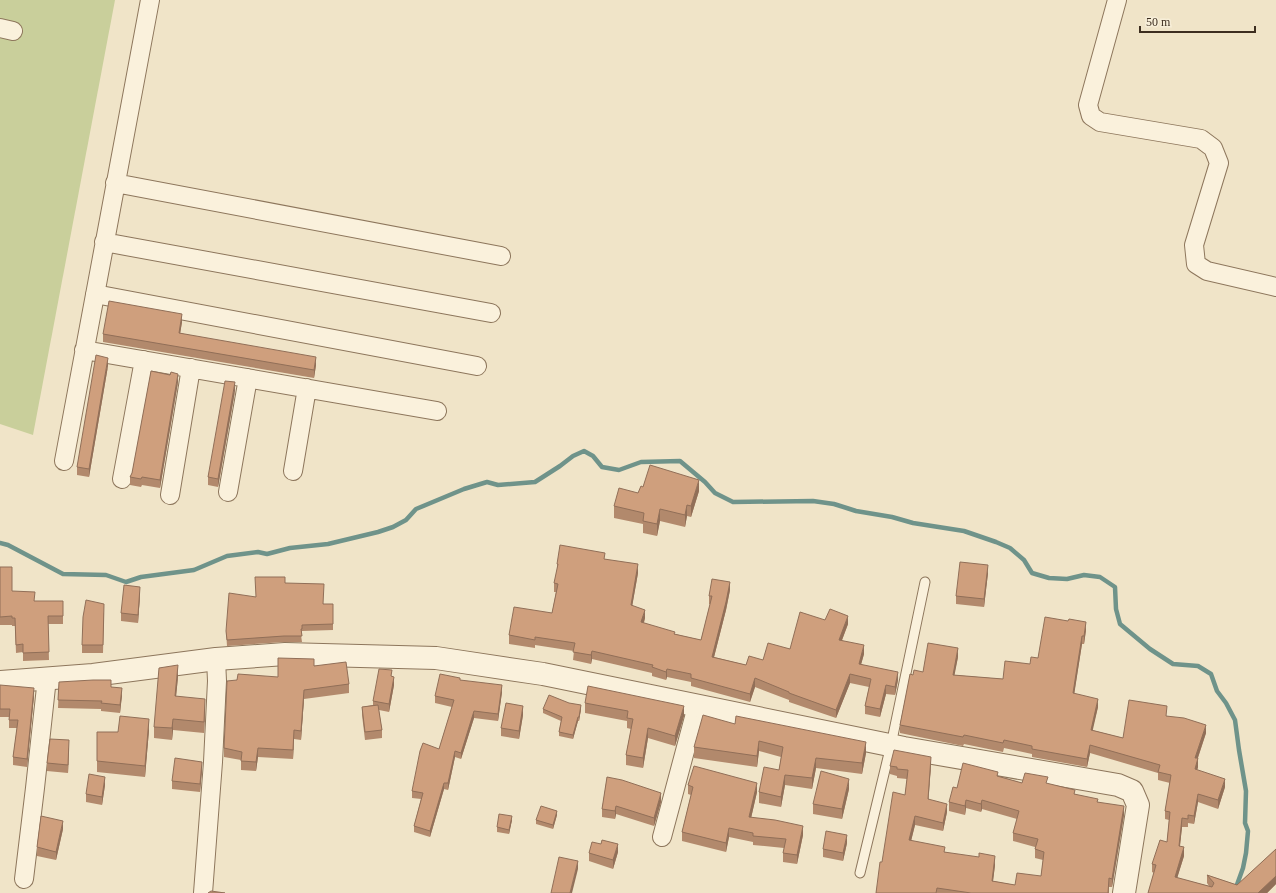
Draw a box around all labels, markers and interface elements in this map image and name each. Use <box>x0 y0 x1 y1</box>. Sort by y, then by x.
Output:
scale bar <box>1140 8 1255 34</box>
text: 50 m <box>1146 15 1171 29</box>

